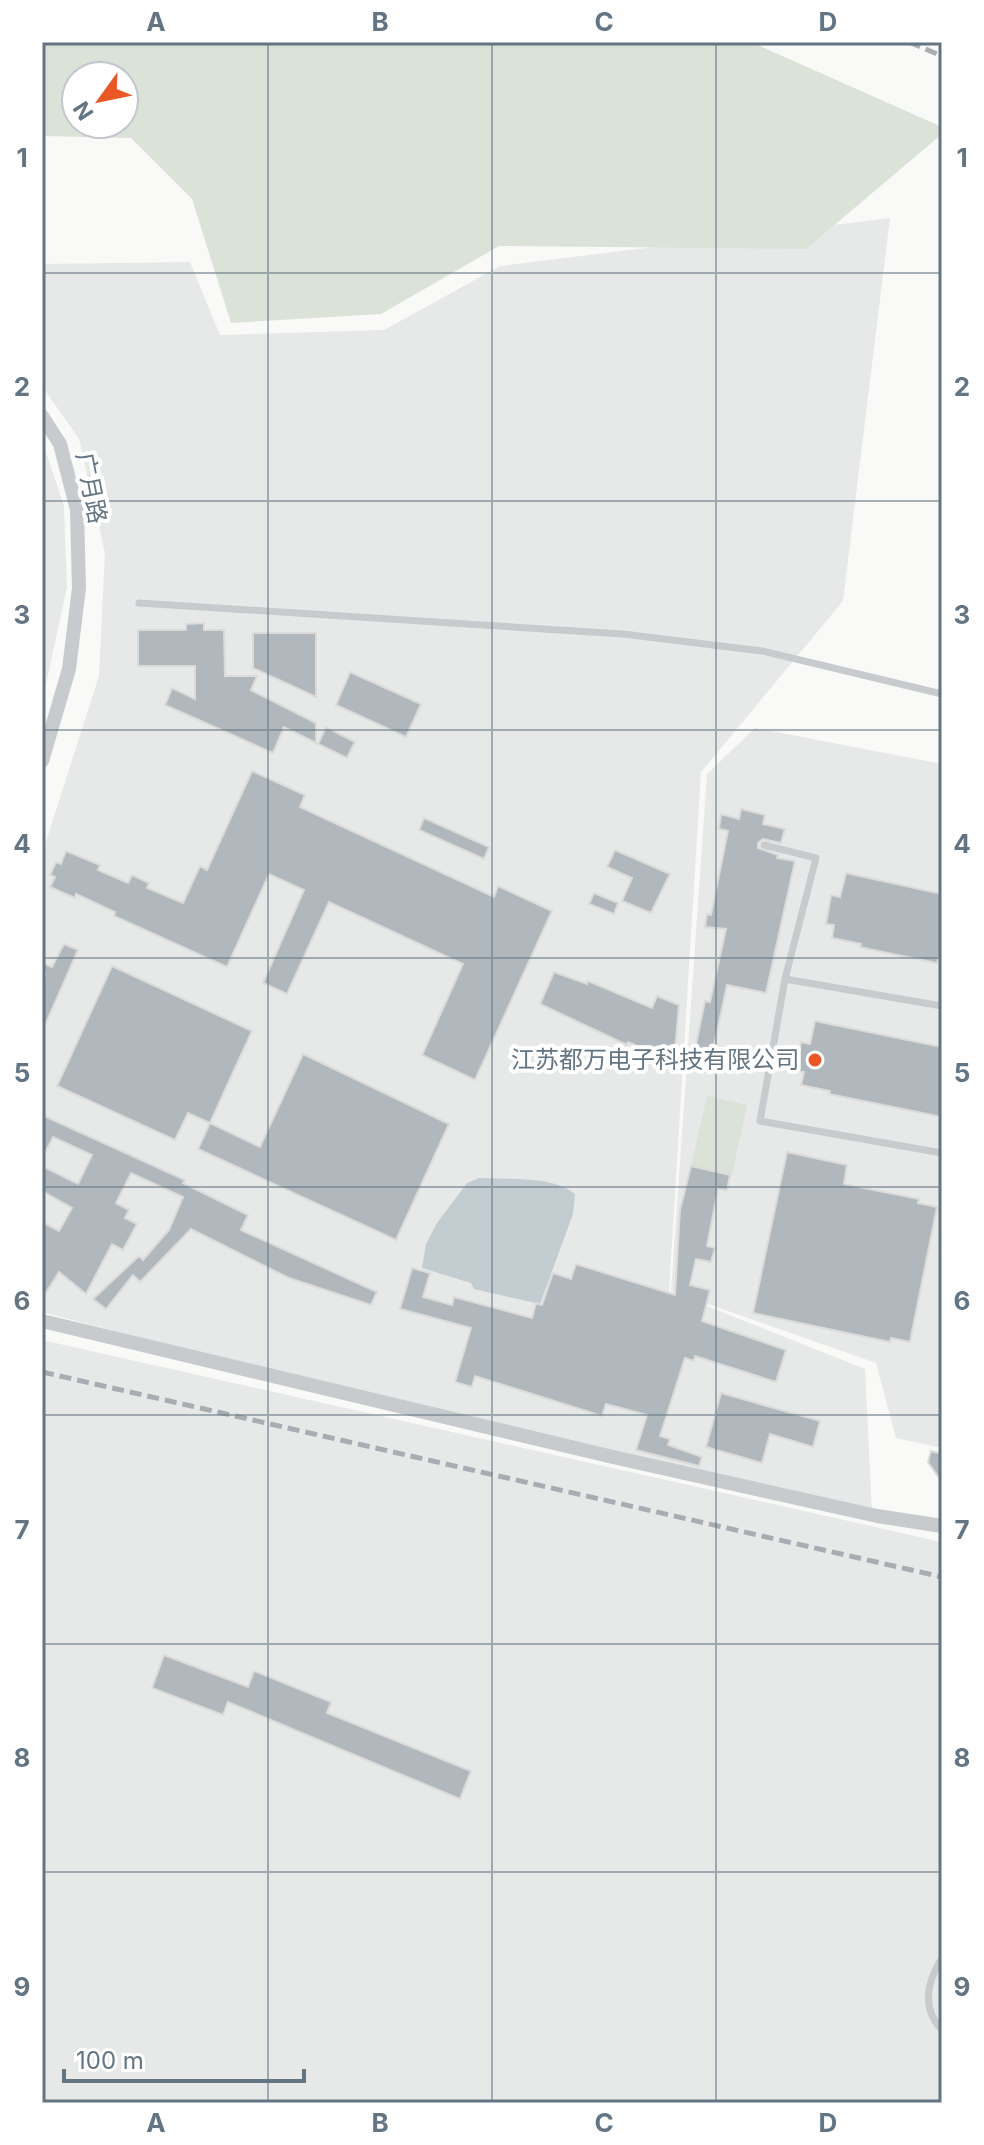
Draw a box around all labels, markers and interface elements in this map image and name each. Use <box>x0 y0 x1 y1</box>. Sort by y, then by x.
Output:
text: A <box>146 6 166 37</box>
text: B <box>371 6 389 37</box>
text: C <box>594 6 614 37</box>
text: D <box>819 6 837 37</box>
north arrow <box>60 60 140 140</box>
text: N <box>68 97 99 125</box>
text: 1 <box>16 142 28 173</box>
text: 1 <box>956 142 968 173</box>
text: 2 <box>14 371 30 402</box>
text: 2 <box>954 371 970 402</box>
street label: 广月路 <box>70 450 113 526</box>
text: 3 <box>14 599 30 630</box>
text: 3 <box>954 599 970 630</box>
text: 4 <box>13 828 31 859</box>
text: 4 <box>953 828 971 859</box>
place label: 江苏都万电子科技有限公司 <box>511 1045 799 1074</box>
marker: 江苏都万电子科技有限公司 <box>806 1051 824 1069</box>
text: 5 <box>14 1057 30 1088</box>
text: 5 <box>954 1057 970 1088</box>
text: 6 <box>14 1285 30 1316</box>
text: 6 <box>954 1285 970 1316</box>
text: 7 <box>14 1514 30 1545</box>
text: 7 <box>954 1514 970 1545</box>
text: 8 <box>14 1742 30 1773</box>
text: 8 <box>954 1742 970 1773</box>
text: 9 <box>14 1971 30 2002</box>
text: 9 <box>954 1971 970 2002</box>
scale bar <box>64 2033 304 2083</box>
text: 100 m <box>76 2046 144 2075</box>
text: A <box>146 2107 166 2138</box>
text: B <box>371 2107 389 2138</box>
text: C <box>594 2107 614 2138</box>
text: D <box>819 2107 837 2138</box>

